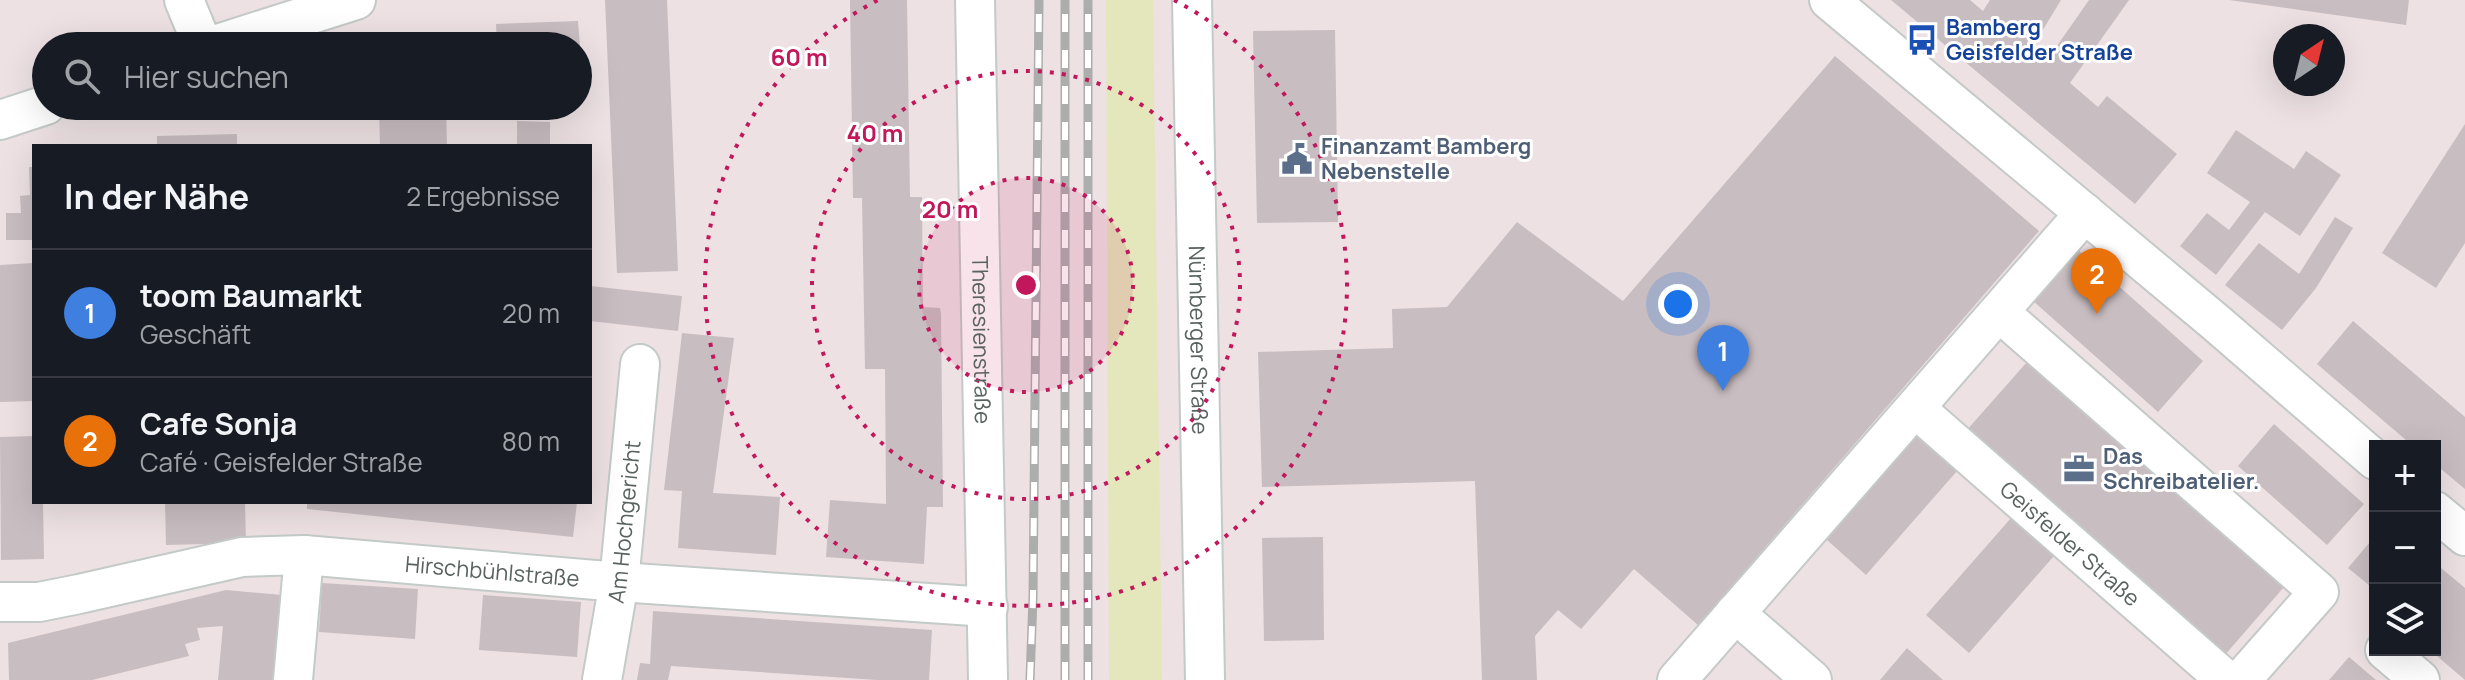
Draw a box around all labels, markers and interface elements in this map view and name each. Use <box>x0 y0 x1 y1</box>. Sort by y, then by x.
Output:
place label: Bamberg Geisfelder Straße <box>1946 12 2133 67</box>
bus stop icon: Bamberg Geisfelder Straße <box>1905 23 1939 57</box>
north arrow <box>2273 24 2345 96</box>
search box <box>32 32 592 120</box>
text: 60 m <box>770 40 828 73</box>
icon: search <box>60 54 104 98</box>
text: Hier suchen <box>124 56 289 97</box>
text: 40 m <box>847 116 903 149</box>
place label: Finanzamt Bamberg Nebenstelle <box>1321 131 1531 186</box>
public building icon: Finanzamt Bamberg Nebenstelle <box>1280 142 1314 176</box>
text: In der Nähe <box>64 173 249 219</box>
text: 2 Ergebnisse <box>406 178 560 214</box>
text: 20 m <box>922 192 978 225</box>
street label: Nürnberger Straße <box>1182 245 1215 435</box>
pin: 2 <box>2071 248 2123 314</box>
street label: Theresienstraße <box>965 256 998 424</box>
centre of rings <box>1012 271 1040 299</box>
text: toom Baumarkt <box>140 275 363 316</box>
your location <box>1658 284 1698 324</box>
text: 1 <box>84 295 96 331</box>
text: 20 m <box>502 295 560 331</box>
text: Geschäft <box>140 316 251 352</box>
pin: 1 <box>1697 325 1749 391</box>
text: Cafe Sonja <box>140 403 297 444</box>
text: 2 <box>82 423 98 459</box>
text: 80 m <box>502 423 560 459</box>
street label: Am Hochgericht <box>601 439 648 605</box>
map controls <box>2369 440 2441 656</box>
button: + <box>2369 440 2441 512</box>
place label: Das Schreibatelier. <box>2103 441 2260 496</box>
text: Café · Geisfelder Straße <box>140 444 423 480</box>
office icon: Das Schreibatelier. <box>2062 452 2096 486</box>
street label: Geisfelder Straße <box>1994 474 2147 613</box>
button: − <box>2369 512 2441 584</box>
street label: Hirschbühlstraße <box>404 549 581 594</box>
button: layers <box>2369 584 2441 656</box>

